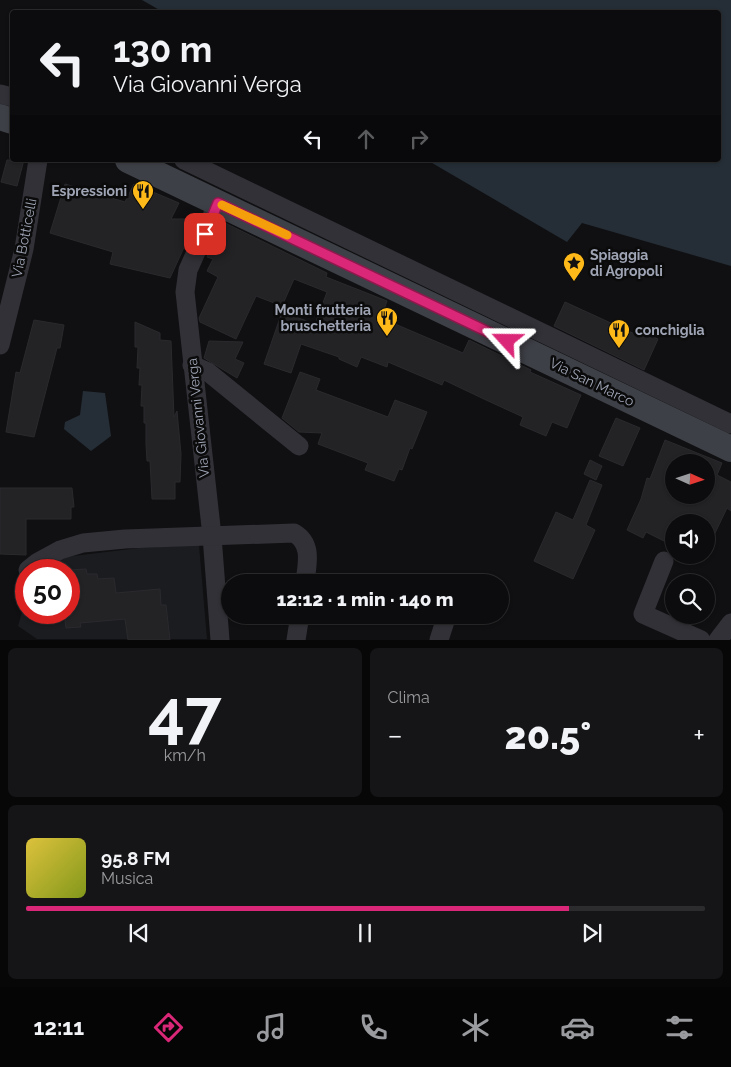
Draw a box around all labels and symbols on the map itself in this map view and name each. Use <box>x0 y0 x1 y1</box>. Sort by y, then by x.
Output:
restaurant icon: Espressioni <box>131 179 155 210</box>
place label: Espressioni <box>51 183 127 199</box>
street label: Via Botticelli <box>8 197 40 279</box>
pin <box>184 213 226 255</box>
place label: Spiaggia di Agropoli <box>590 247 663 279</box>
place icon: Spiaggia di Agropoli <box>562 251 586 282</box>
place label: Monti frutteria bruschetteria <box>275 302 371 334</box>
restaurant icon: Monti frutteria bruschetteria <box>375 306 399 337</box>
position arrow <box>480 314 532 366</box>
restaurant icon: conchiglia <box>607 318 631 349</box>
place label: conchiglia <box>635 322 705 338</box>
street label: Via San Marco <box>547 355 637 409</box>
street label: Via Giovanni Verga <box>184 357 212 479</box>
north arrow <box>665 454 715 504</box>
speed limit sign: 50 <box>15 559 80 624</box>

